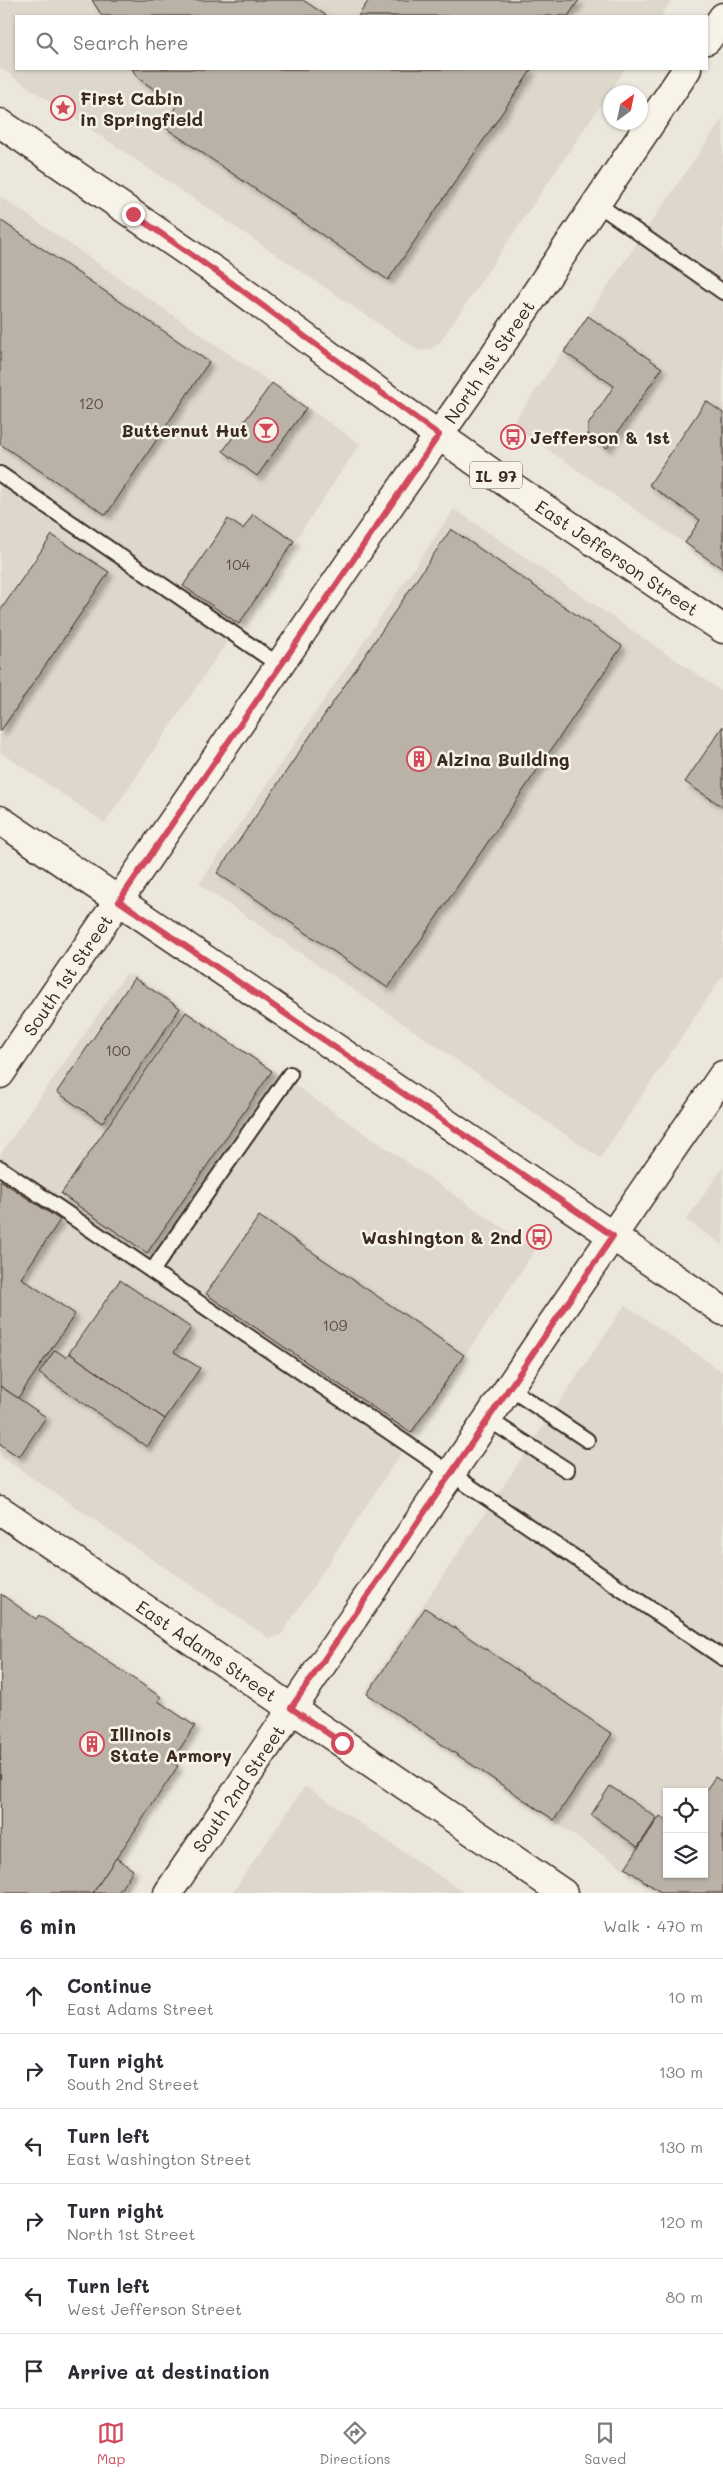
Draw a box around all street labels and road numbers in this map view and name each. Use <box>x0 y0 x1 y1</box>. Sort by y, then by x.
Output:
street label: North 1st Street <box>439 295 540 428</box>
road number: IL 97 <box>470 462 522 488</box>
street label: East Jefferson Street <box>531 494 703 621</box>
street label: South 1st Street <box>18 909 118 1040</box>
street label: East Adams Street <box>132 1594 282 1707</box>
street label: South 2nd Street <box>187 1720 290 1857</box>

